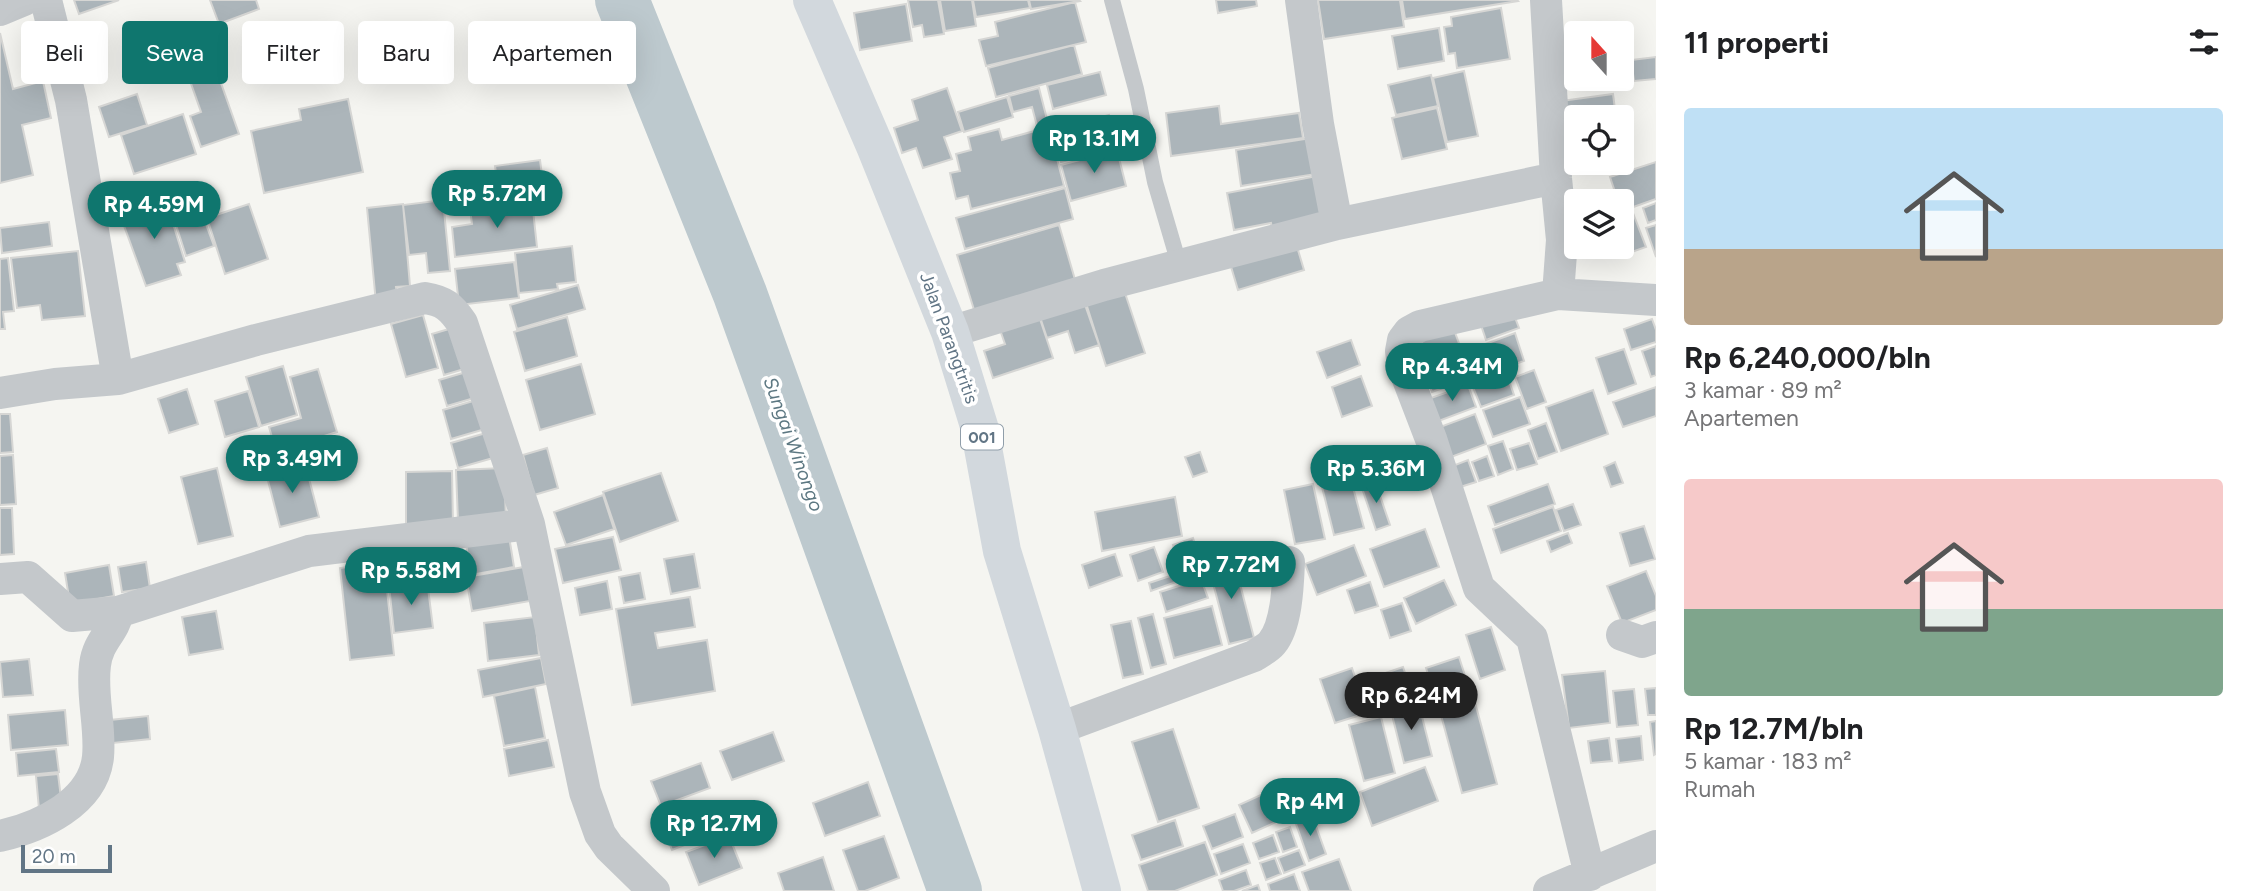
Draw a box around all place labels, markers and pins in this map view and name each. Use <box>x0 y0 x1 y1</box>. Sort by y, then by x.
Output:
pin: Rp 13.1M <box>1022 116 1166 175</box>
pin: Rp 5.72M <box>425 170 569 230</box>
pin: Rp 4.59M <box>82 182 226 241</box>
pin: Rp 4.34M <box>1380 344 1524 403</box>
pin: Rp 3.49M <box>220 435 364 495</box>
pin: Rp 5.36M <box>1304 446 1448 505</box>
pin: Rp 7.72M <box>1159 542 1303 601</box>
pin: Rp 5.58M <box>339 548 483 607</box>
pin: Rp 6.24M <box>1339 672 1483 732</box>
pin: Rp 4M <box>1261 778 1359 838</box>
pin: Rp 12.7M <box>642 800 786 860</box>

